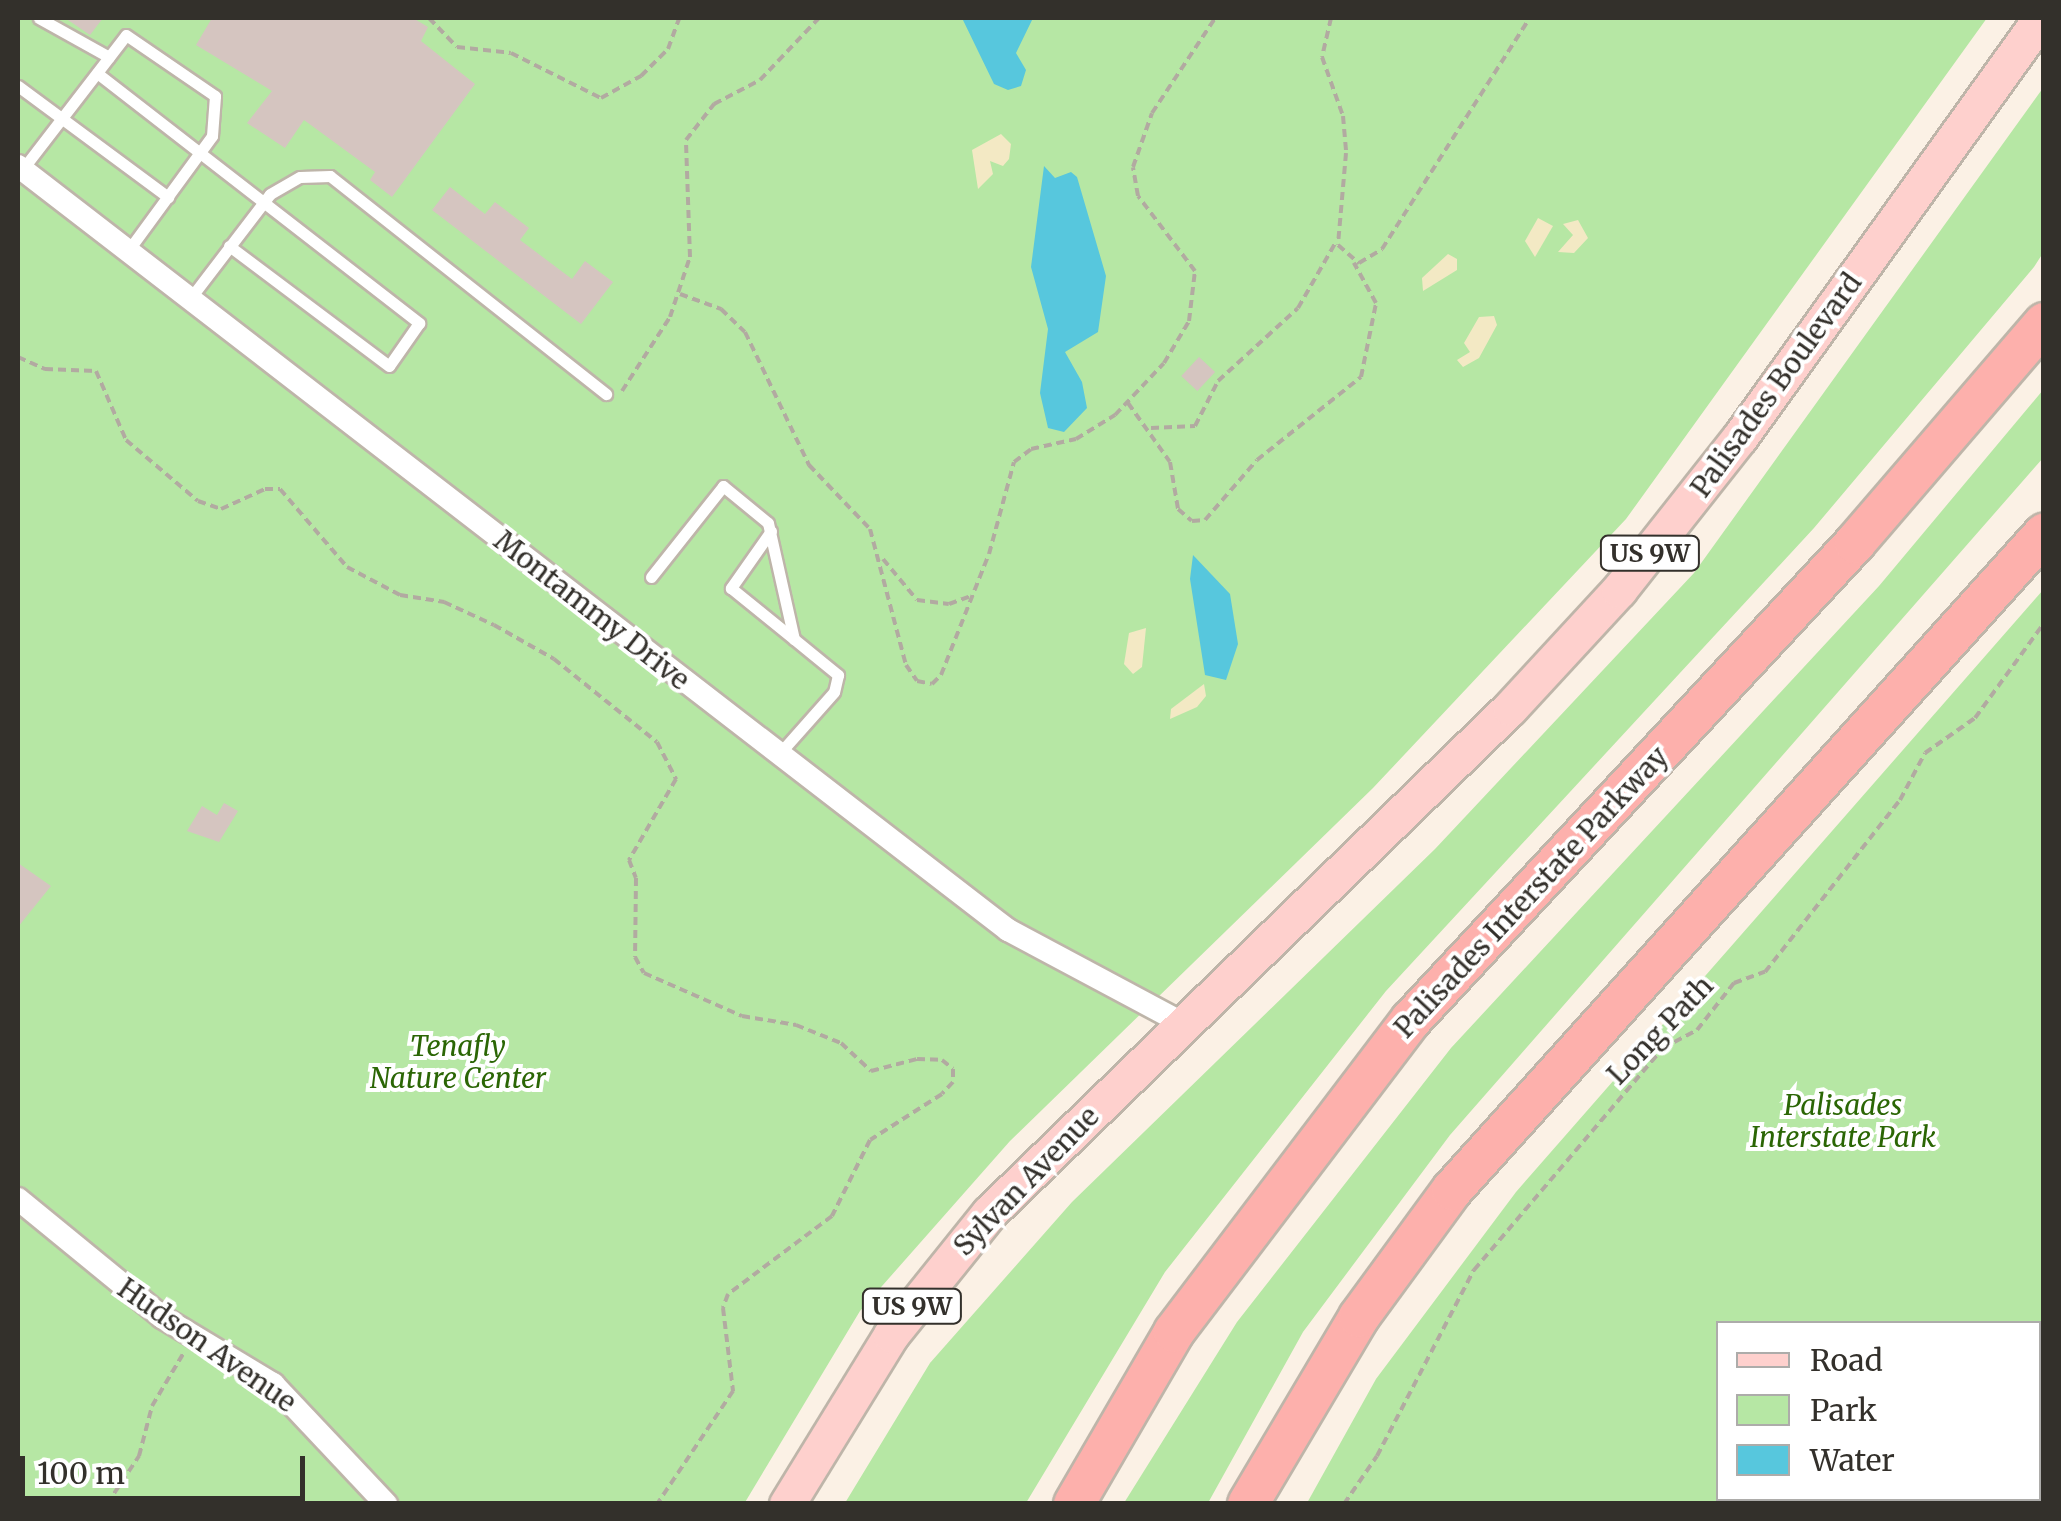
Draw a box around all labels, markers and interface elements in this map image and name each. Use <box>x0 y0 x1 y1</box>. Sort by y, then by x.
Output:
street label: Palisades Boulevard <box>1684 267 1868 503</box>
street label: Montammy Drive <box>488 523 696 697</box>
road number: US 9W <box>1598 533 1702 573</box>
street label: Palisades Interstate Parkway <box>1387 740 1675 1044</box>
street label: Long Path <box>1600 969 1720 1091</box>
park label: Tenafly Nature Center <box>370 1029 546 1095</box>
park label: Palisades Interstate Park <box>1750 1088 1936 1154</box>
street label: Sylvan Avenue <box>946 1100 1106 1262</box>
street label: Hudson Avenue <box>111 1271 303 1419</box>
road number: US 9W <box>860 1286 964 1326</box>
legend <box>1716 1321 2041 1501</box>
text: Road <box>1810 1341 1883 1379</box>
text: Park <box>1810 1391 1877 1429</box>
scale bar <box>25 1436 310 1498</box>
text: Water <box>1810 1441 1895 1479</box>
text: 100 m <box>37 1454 125 1492</box>

